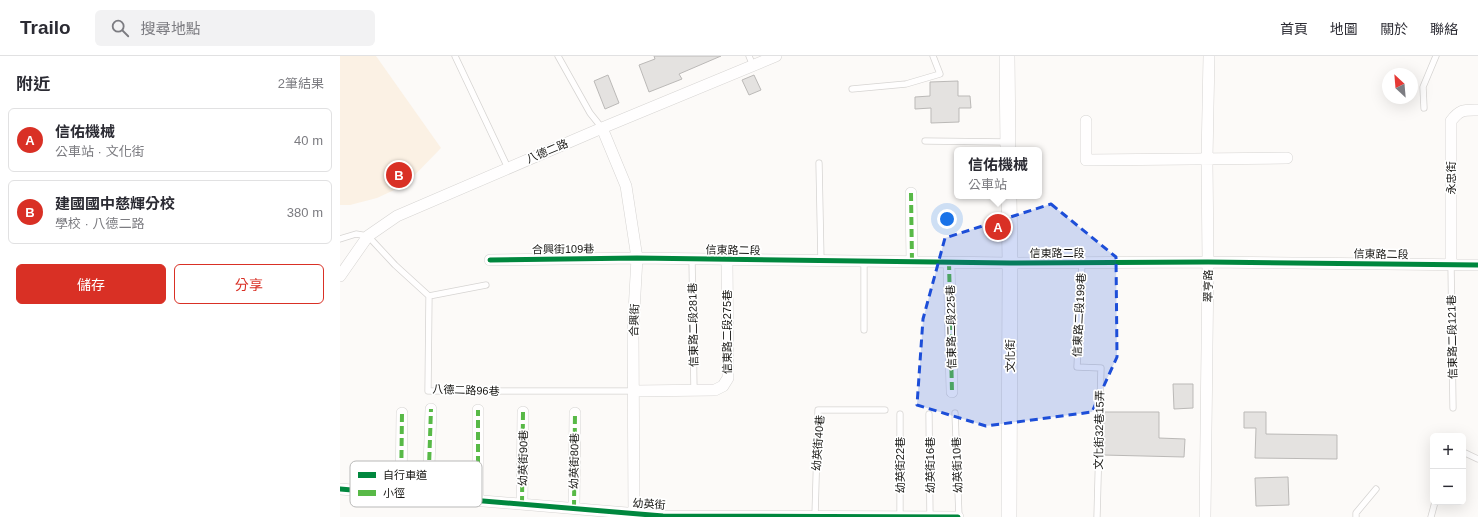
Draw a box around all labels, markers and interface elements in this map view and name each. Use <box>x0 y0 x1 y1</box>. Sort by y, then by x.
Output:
search box <box>95 10 375 46</box>
text: Trailo <box>20 17 71 38</box>
icon: search <box>109 17 131 39</box>
text: 搜尋地點 <box>141 20 201 37</box>
text: 首頁 <box>1280 21 1308 37</box>
text: 地圖 <box>1330 21 1358 37</box>
text: 關於 <box>1380 21 1408 37</box>
text: 聯絡 <box>1430 21 1458 37</box>
north arrow <box>1382 68 1418 104</box>
text: 附近 <box>16 75 50 94</box>
text: 2筆結果 <box>278 76 324 91</box>
text: 信佑機械 <box>55 123 115 140</box>
text: A <box>25 133 35 148</box>
text: 40 m <box>294 133 323 148</box>
street label: 八德二路 <box>524 137 570 165</box>
text: 公車站 · 文化街 <box>55 144 145 159</box>
popup <box>954 147 1042 199</box>
text: 信佑機械 <box>968 156 1028 173</box>
pin: B <box>386 160 412 190</box>
street label: 永忠街 <box>1445 162 1457 195</box>
text: 公車站 <box>968 177 1007 192</box>
text: 建國國中慈輝分校 <box>55 195 175 212</box>
text: B <box>25 205 35 220</box>
text: 380 m <box>287 205 323 220</box>
your location <box>937 209 957 229</box>
pin: A <box>985 212 1011 242</box>
text: 學校 · 八德二路 <box>55 216 145 231</box>
street label: 合興街109巷 <box>532 242 594 256</box>
street label: 信東路二段 <box>705 244 761 256</box>
street label: 信東路二段 <box>1030 247 1085 259</box>
street label: 信東路二段 <box>1353 248 1409 260</box>
button: 儲存 <box>16 264 166 304</box>
button: 分享 <box>174 264 324 304</box>
street label: 翠亨路 <box>1202 269 1214 303</box>
street label: 信東路二段199巷 <box>1071 273 1087 357</box>
street label: 信東路二段281巷 <box>686 283 700 367</box>
street label: 信東路二段225巷 <box>944 285 958 369</box>
street label: 信東路二段275巷 <box>721 290 733 374</box>
street label: 信東路二段121巷 <box>1445 295 1459 379</box>
street label: 合興街 <box>627 303 641 337</box>
street label: 文化街 <box>1004 340 1016 373</box>
street label: 八德二路96巷 <box>432 383 500 397</box>
street label: 文化街32巷15弄 <box>1092 390 1106 470</box>
street label: 幼英街40巷 <box>810 415 826 471</box>
street label: 幼英街90巷 <box>517 430 529 486</box>
street label: 幼英街80巷 <box>568 433 580 489</box>
map controls <box>1430 433 1466 505</box>
button: + <box>1430 433 1466 469</box>
street label: 幼英街22巷 <box>894 437 906 493</box>
street label: 幼英街16巷 <box>924 437 936 493</box>
street label: 幼英街10巷 <box>950 437 964 493</box>
legend <box>350 461 482 507</box>
text: 自行車道 <box>383 469 427 481</box>
button: − <box>1430 469 1466 505</box>
text: 小徑 <box>383 487 405 499</box>
street label: 幼英街 <box>632 497 666 511</box>

